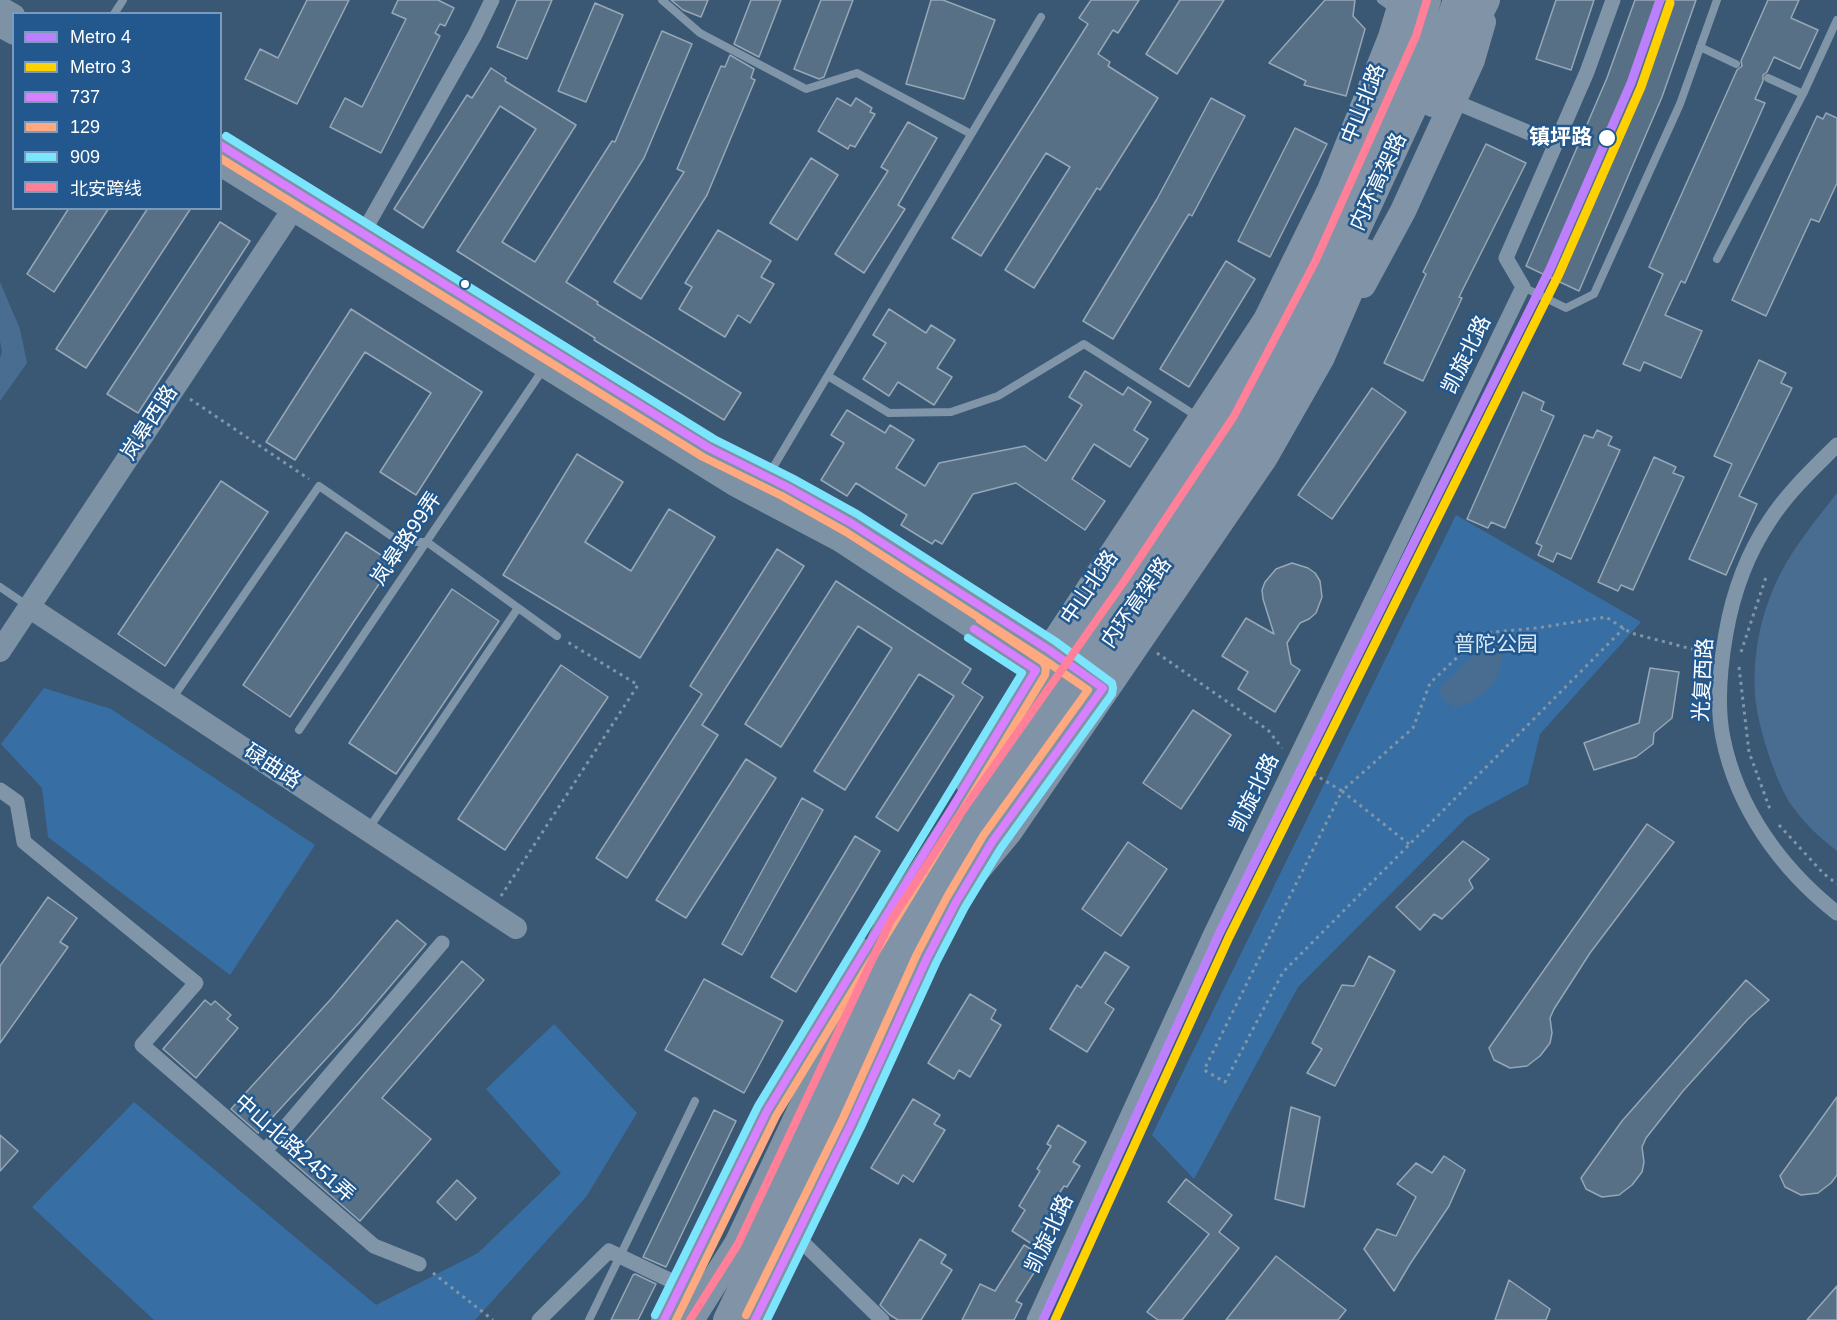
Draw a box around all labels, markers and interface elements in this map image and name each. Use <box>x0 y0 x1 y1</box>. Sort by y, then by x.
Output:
legend <box>12 12 222 210</box>
text: Metro 4 <box>70 27 131 47</box>
text: Metro 3 <box>70 57 131 77</box>
street label: 中山北路 <box>1337 60 1391 148</box>
text: 737 <box>70 87 100 107</box>
text: 129 <box>70 117 100 137</box>
place label: 镇坪路 <box>1529 125 1592 151</box>
marker: 镇坪路 <box>1597 128 1617 148</box>
street label: 内环高架路 <box>1345 129 1413 235</box>
text: 909 <box>70 147 100 167</box>
text: 北安跨线 <box>70 179 142 199</box>
unlabelled marker <box>459 278 471 290</box>
street label: 凯旋北路 <box>1437 312 1497 398</box>
street label: 岚皋西路 <box>117 381 183 465</box>
street label: 岚皋路99弄 <box>367 487 447 591</box>
street label: 中山北路 <box>1056 546 1124 630</box>
street label: 内环高架路 <box>1097 553 1177 653</box>
park label: 普陀公园 <box>1454 632 1538 658</box>
street label: 光复西路 <box>1689 637 1719 723</box>
street label: 碌曲路 <box>239 739 305 795</box>
street label: 凯旋北路 <box>1225 750 1285 836</box>
street label: 中山北路2451弄 <box>228 1090 360 1208</box>
street label: 凯旋北路 <box>1021 1191 1079 1277</box>

